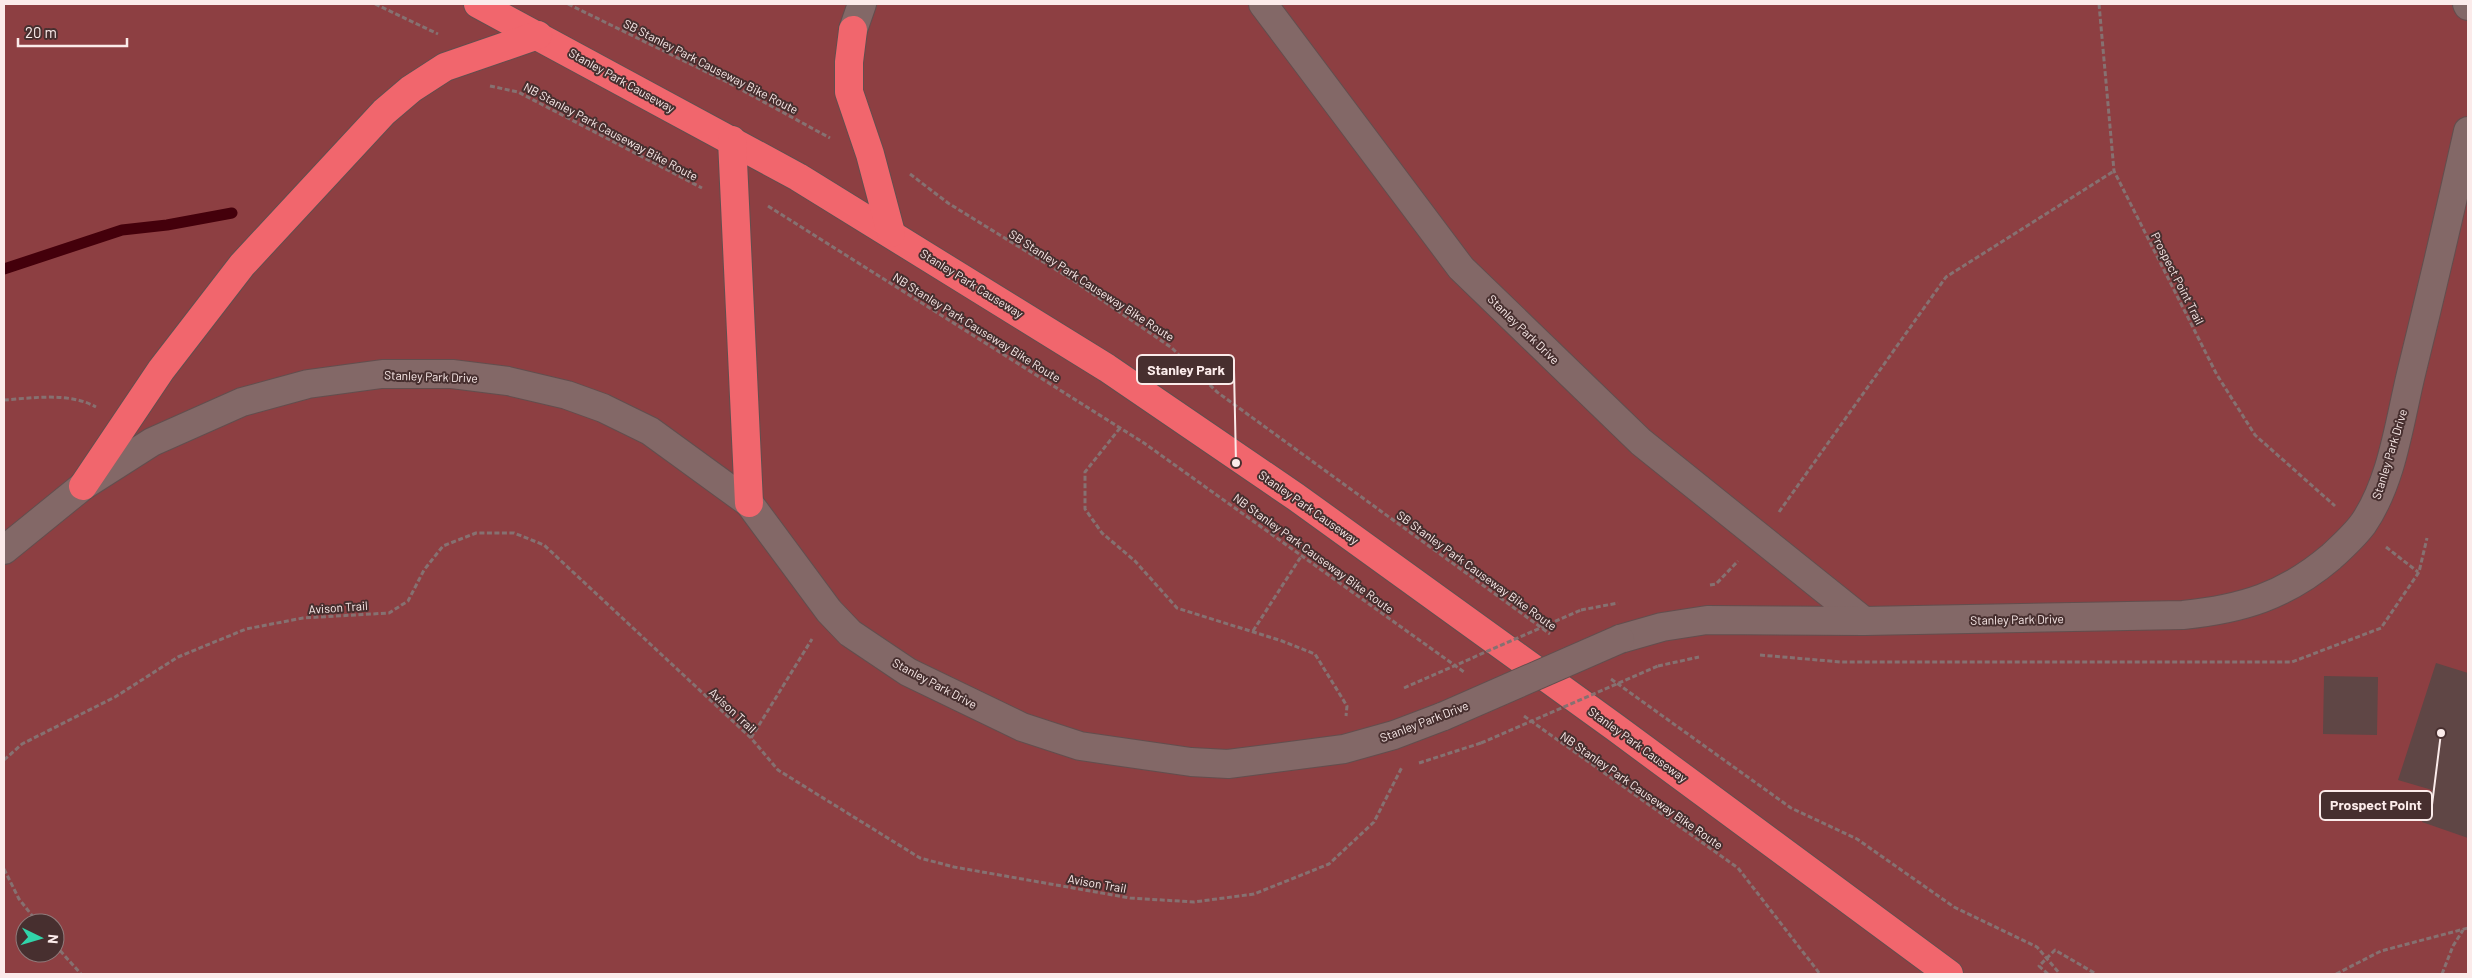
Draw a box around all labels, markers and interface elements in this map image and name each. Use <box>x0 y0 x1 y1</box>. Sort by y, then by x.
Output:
scale bar <box>18 15 126 47</box>
street label: SB Stanley Park Causeway Bike Route <box>621 16 801 116</box>
text: 20 m <box>25 23 57 41</box>
street label: Stanley Park Causeway <box>567 45 677 115</box>
street label: NB Stanley Park Causeway Bike Route <box>522 79 700 183</box>
street label: SB Stanley Park Causeway Bike Route <box>1007 226 1177 344</box>
street label: Prospect Point Trail <box>2149 229 2207 327</box>
street label: Stanley Park Causeway <box>918 246 1026 321</box>
street label: NB Stanley Park Causeway Bike Route <box>891 269 1063 385</box>
street label: Stanley Park Drive <box>1485 291 1563 367</box>
callout: Stanley Park <box>1137 355 1234 384</box>
text: Stanley Park <box>1147 361 1225 378</box>
street label: Stanley Park Drive <box>384 367 478 385</box>
street label: Stanley Park Drive <box>2369 407 2409 501</box>
street label: Stanley Park Causeway <box>1256 467 1362 547</box>
street label: NB Stanley Park Causeway Bike Route <box>1231 490 1397 616</box>
street label: SB Stanley Park Causeway Bike Route <box>1394 507 1560 633</box>
street label: Avison Trail <box>308 598 368 616</box>
street label: Stanley Park Drive <box>1970 611 2064 627</box>
street label: Stanley Park Drive <box>890 655 980 711</box>
street label: Avison Trail <box>707 685 759 735</box>
street label: Stanley Park Drive <box>1378 698 1470 744</box>
street label: Stanley Park Causeway <box>1586 703 1691 785</box>
street label: NB Stanley Park Causeway Bike Route <box>1558 728 1726 852</box>
callout: Prospect Point <box>2320 791 2432 820</box>
text: Prospect Point <box>2330 796 2422 813</box>
street label: Avison Trail <box>1067 871 1127 895</box>
north arrow <box>15 913 65 963</box>
text: N <box>45 934 62 945</box>

